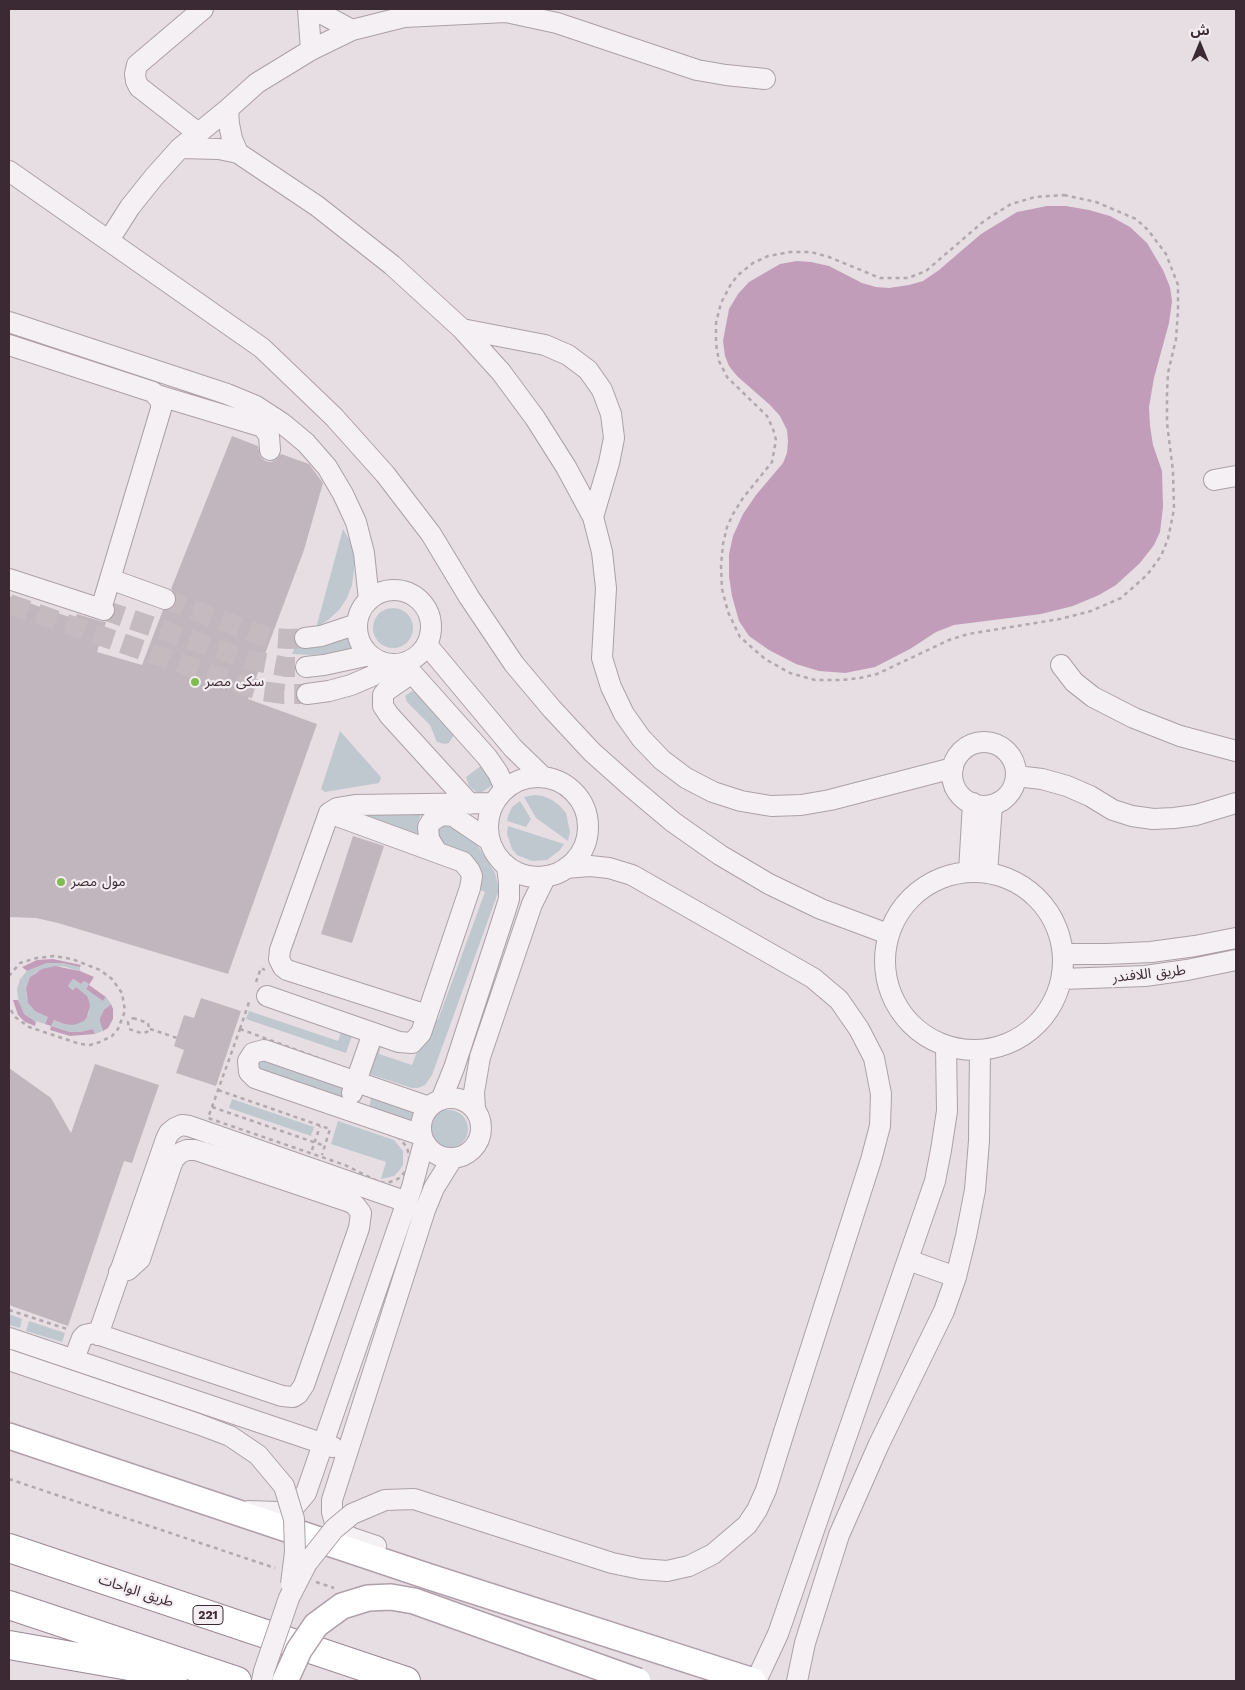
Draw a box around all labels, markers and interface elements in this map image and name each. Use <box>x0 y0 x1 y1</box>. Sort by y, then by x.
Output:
north arrow <box>1175 20 1225 70</box>
text: ش <box>1190 22 1210 38</box>
place label: سكى مصر <box>205 674 264 690</box>
marker: سكى مصر <box>189 676 201 688</box>
place label: مول مصر <box>71 874 126 890</box>
marker: مول مصر <box>55 876 67 888</box>
street label: طريق اللافندر <box>1111 962 1187 986</box>
street label: طريق الواحات <box>96 1571 176 1611</box>
road number: 221 <box>193 1606 223 1624</box>

